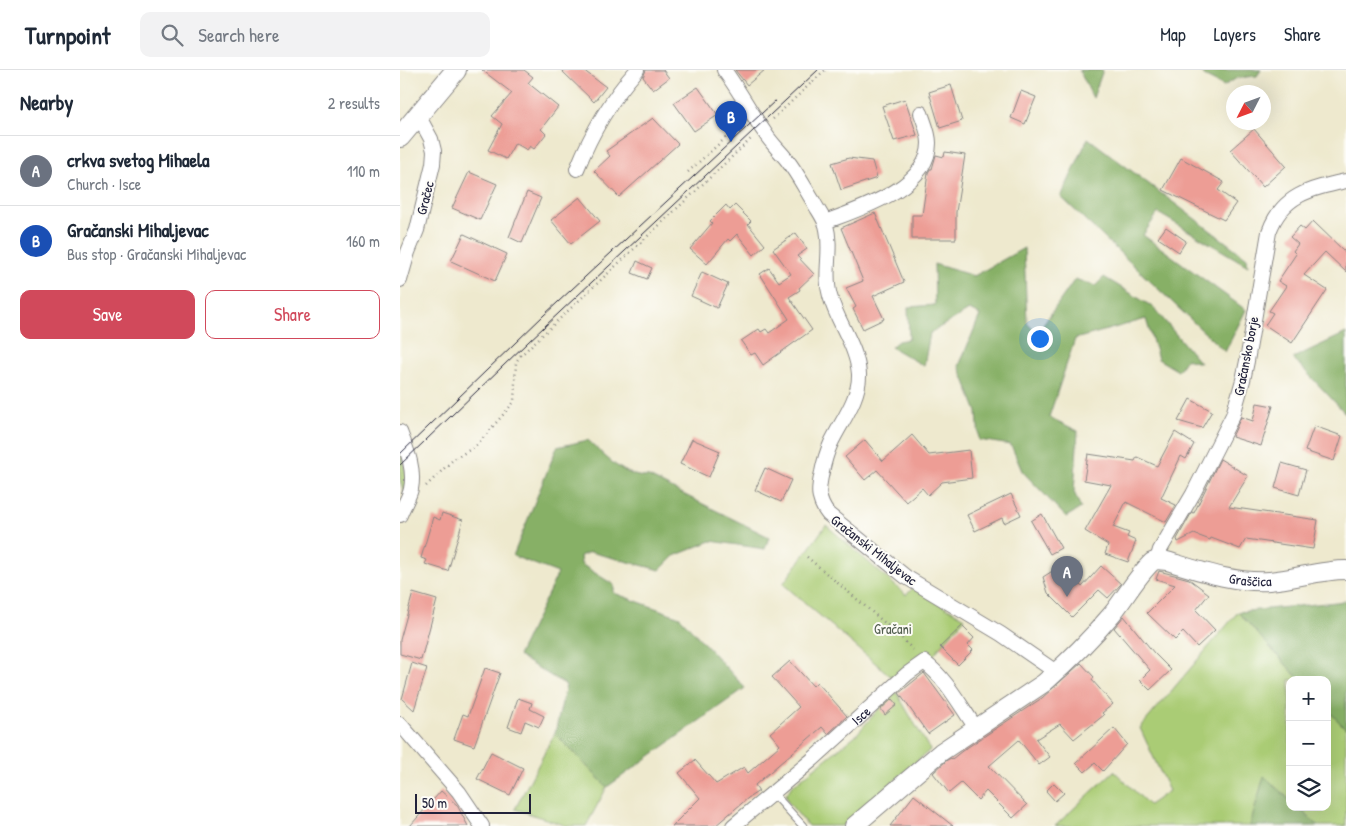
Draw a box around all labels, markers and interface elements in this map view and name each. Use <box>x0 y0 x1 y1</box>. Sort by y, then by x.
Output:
search box <box>140 12 490 57</box>
text: Turnpoint <box>25 19 110 51</box>
icon: search <box>158 21 186 49</box>
text: Search here <box>198 22 280 48</box>
text: Map <box>1160 22 1186 47</box>
text: Layers <box>1214 22 1256 47</box>
text: Share <box>1284 22 1321 47</box>
north arrow <box>1226 85 1271 130</box>
text: Nearby <box>20 88 73 117</box>
text: 2 results <box>328 92 380 114</box>
pin: B <box>715 101 747 142</box>
text: crkva svetog Mihaela <box>67 147 210 173</box>
text: A <box>32 160 40 182</box>
text: 110 m <box>347 160 380 182</box>
text: Church · Isce <box>67 173 141 195</box>
street label: Gračec <box>411 179 438 217</box>
text: Gračanski Mihaljevac <box>67 217 209 243</box>
text: B <box>32 230 40 252</box>
text: 160 m <box>346 230 380 252</box>
text: Bus stop · Gračanski Mihaljevac <box>67 243 246 265</box>
button: Save <box>20 290 195 339</box>
button: Share <box>205 290 380 339</box>
street label: Gračansko borje <box>1228 314 1264 397</box>
your location <box>1027 326 1053 352</box>
street label: Gračanski Mihaljevac <box>827 510 922 590</box>
pin: A <box>1051 556 1083 597</box>
street label: Graščica <box>1228 568 1272 590</box>
park label: Gračani <box>874 619 912 638</box>
map controls <box>1286 676 1331 811</box>
button: + <box>1286 676 1331 721</box>
street label: Isce <box>847 701 875 729</box>
button: − <box>1286 721 1331 766</box>
button: layers <box>1286 766 1331 811</box>
scale bar <box>415 791 531 814</box>
text: 50 m <box>422 793 447 812</box>

